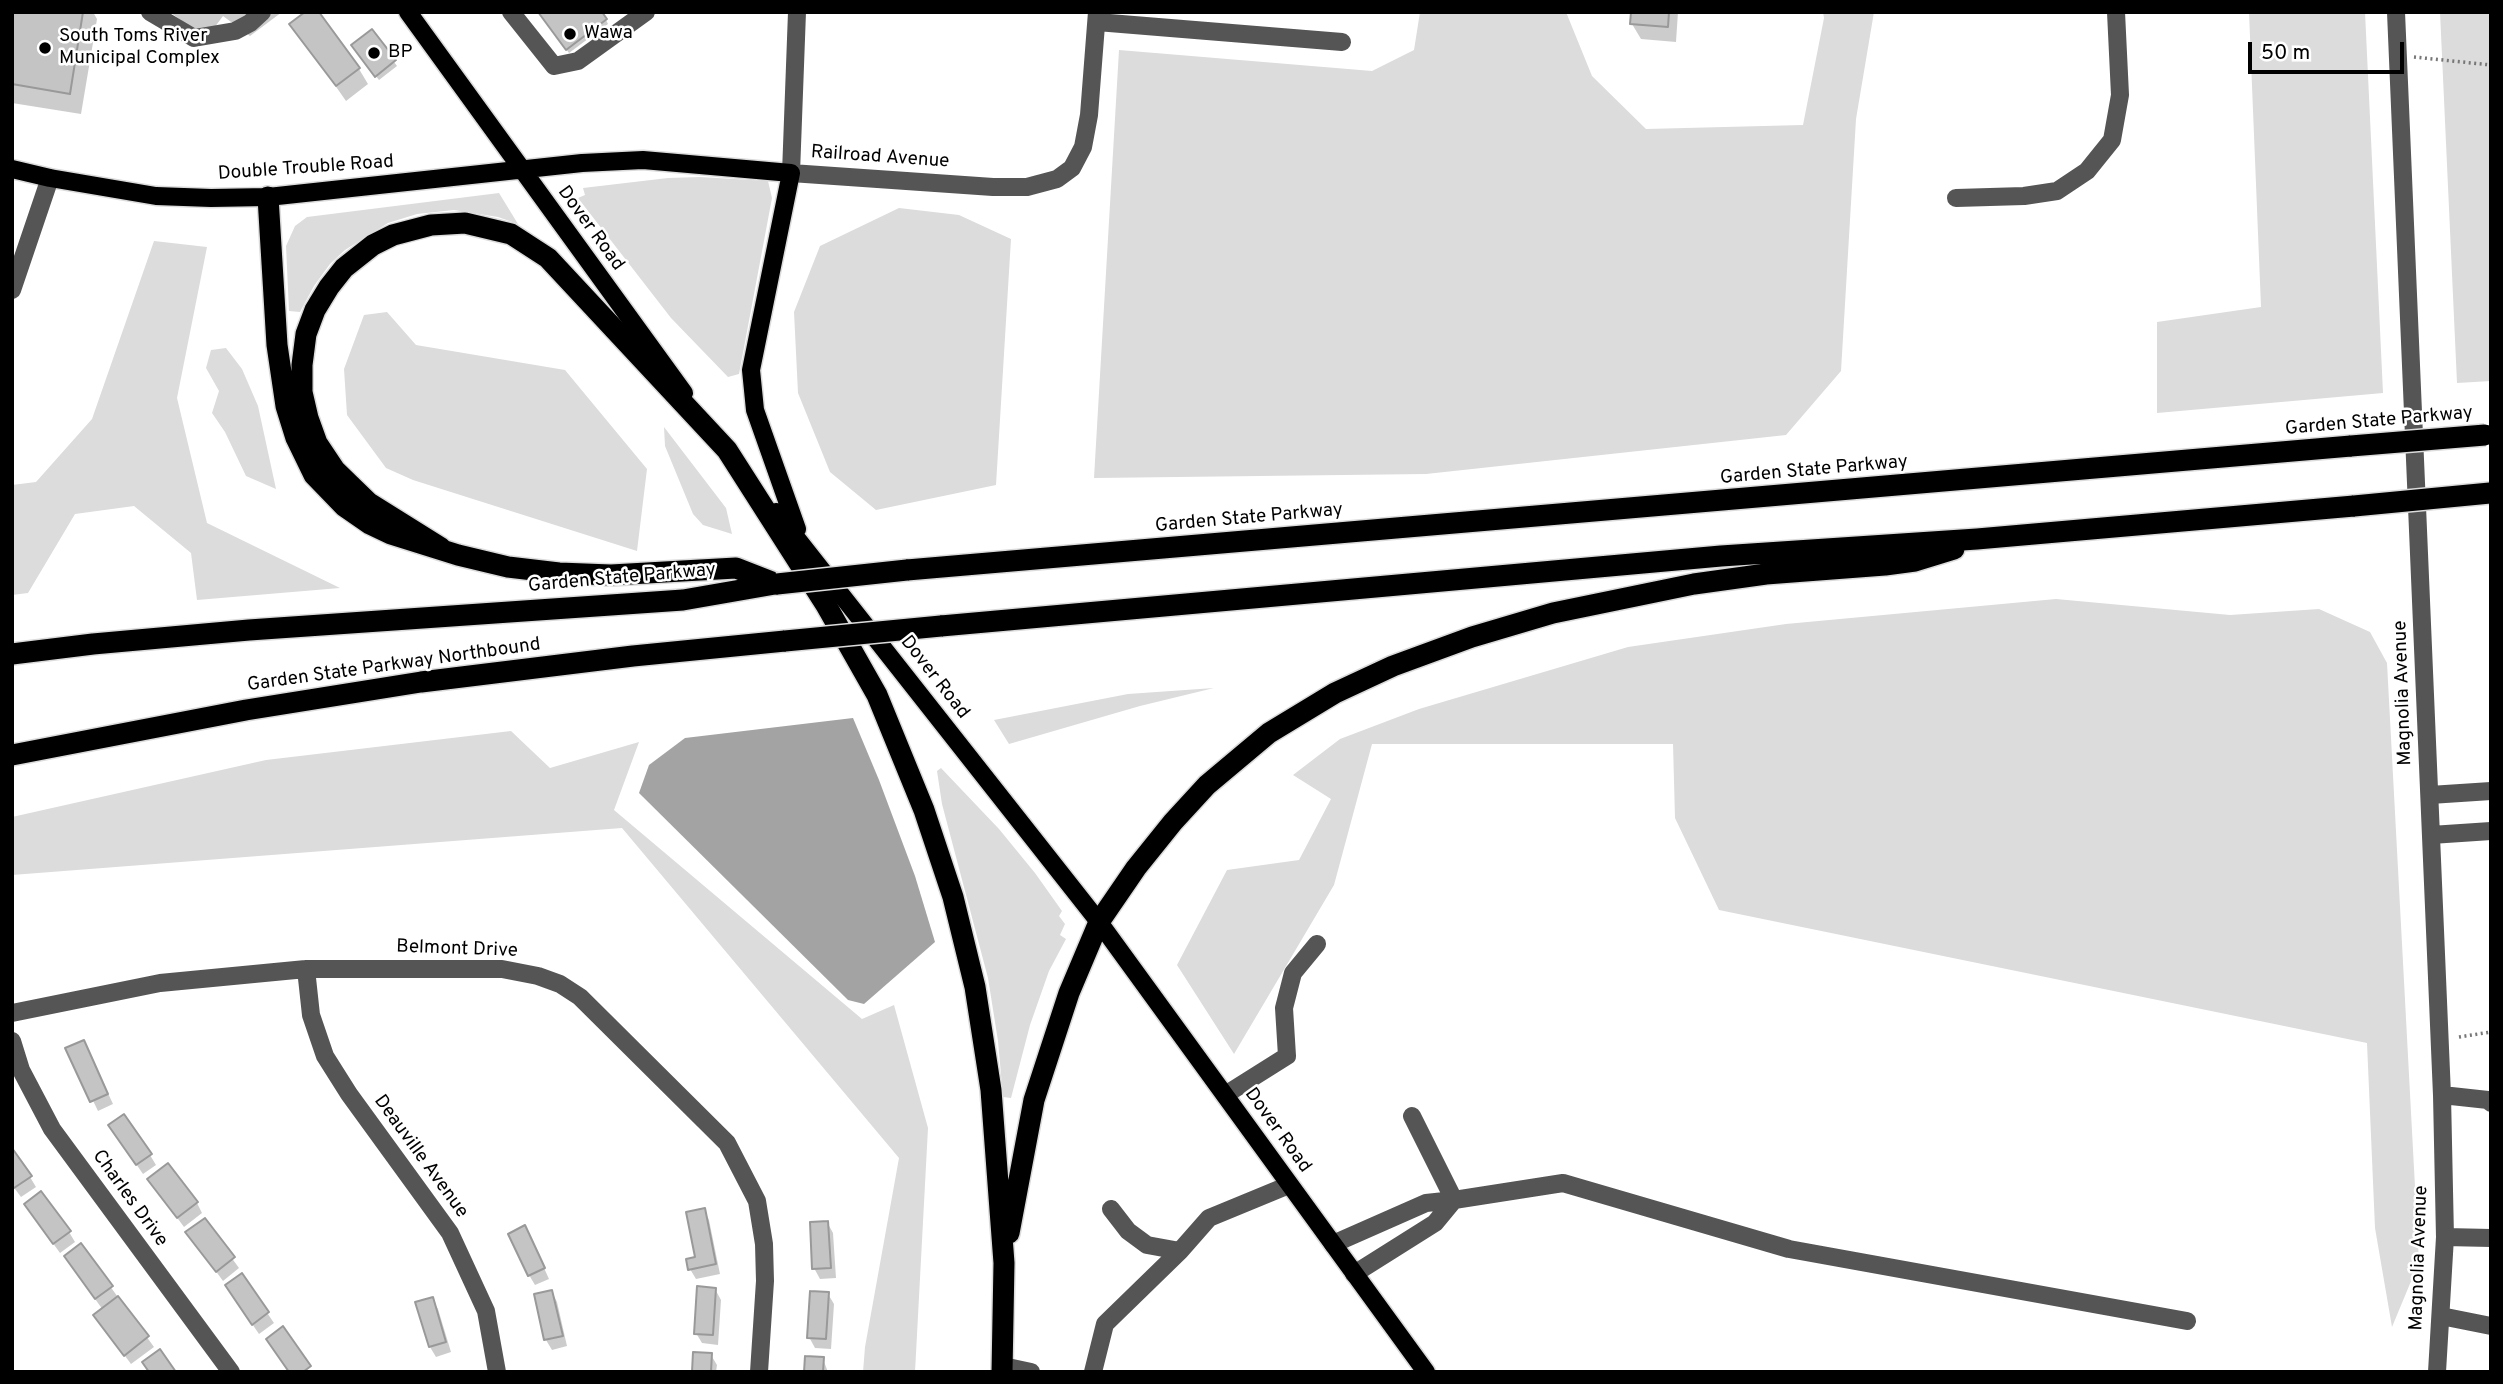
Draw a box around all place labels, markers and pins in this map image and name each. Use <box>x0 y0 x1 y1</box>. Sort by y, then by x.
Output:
place label: Wawa <box>584 23 633 45</box>
place label: South Toms River Municipal Complex <box>59 26 220 70</box>
marker: Wawa <box>562 26 578 42</box>
marker: South Toms River Municipal Complex <box>37 40 53 56</box>
place label: BP <box>388 42 412 64</box>
marker: BP <box>366 45 382 61</box>

